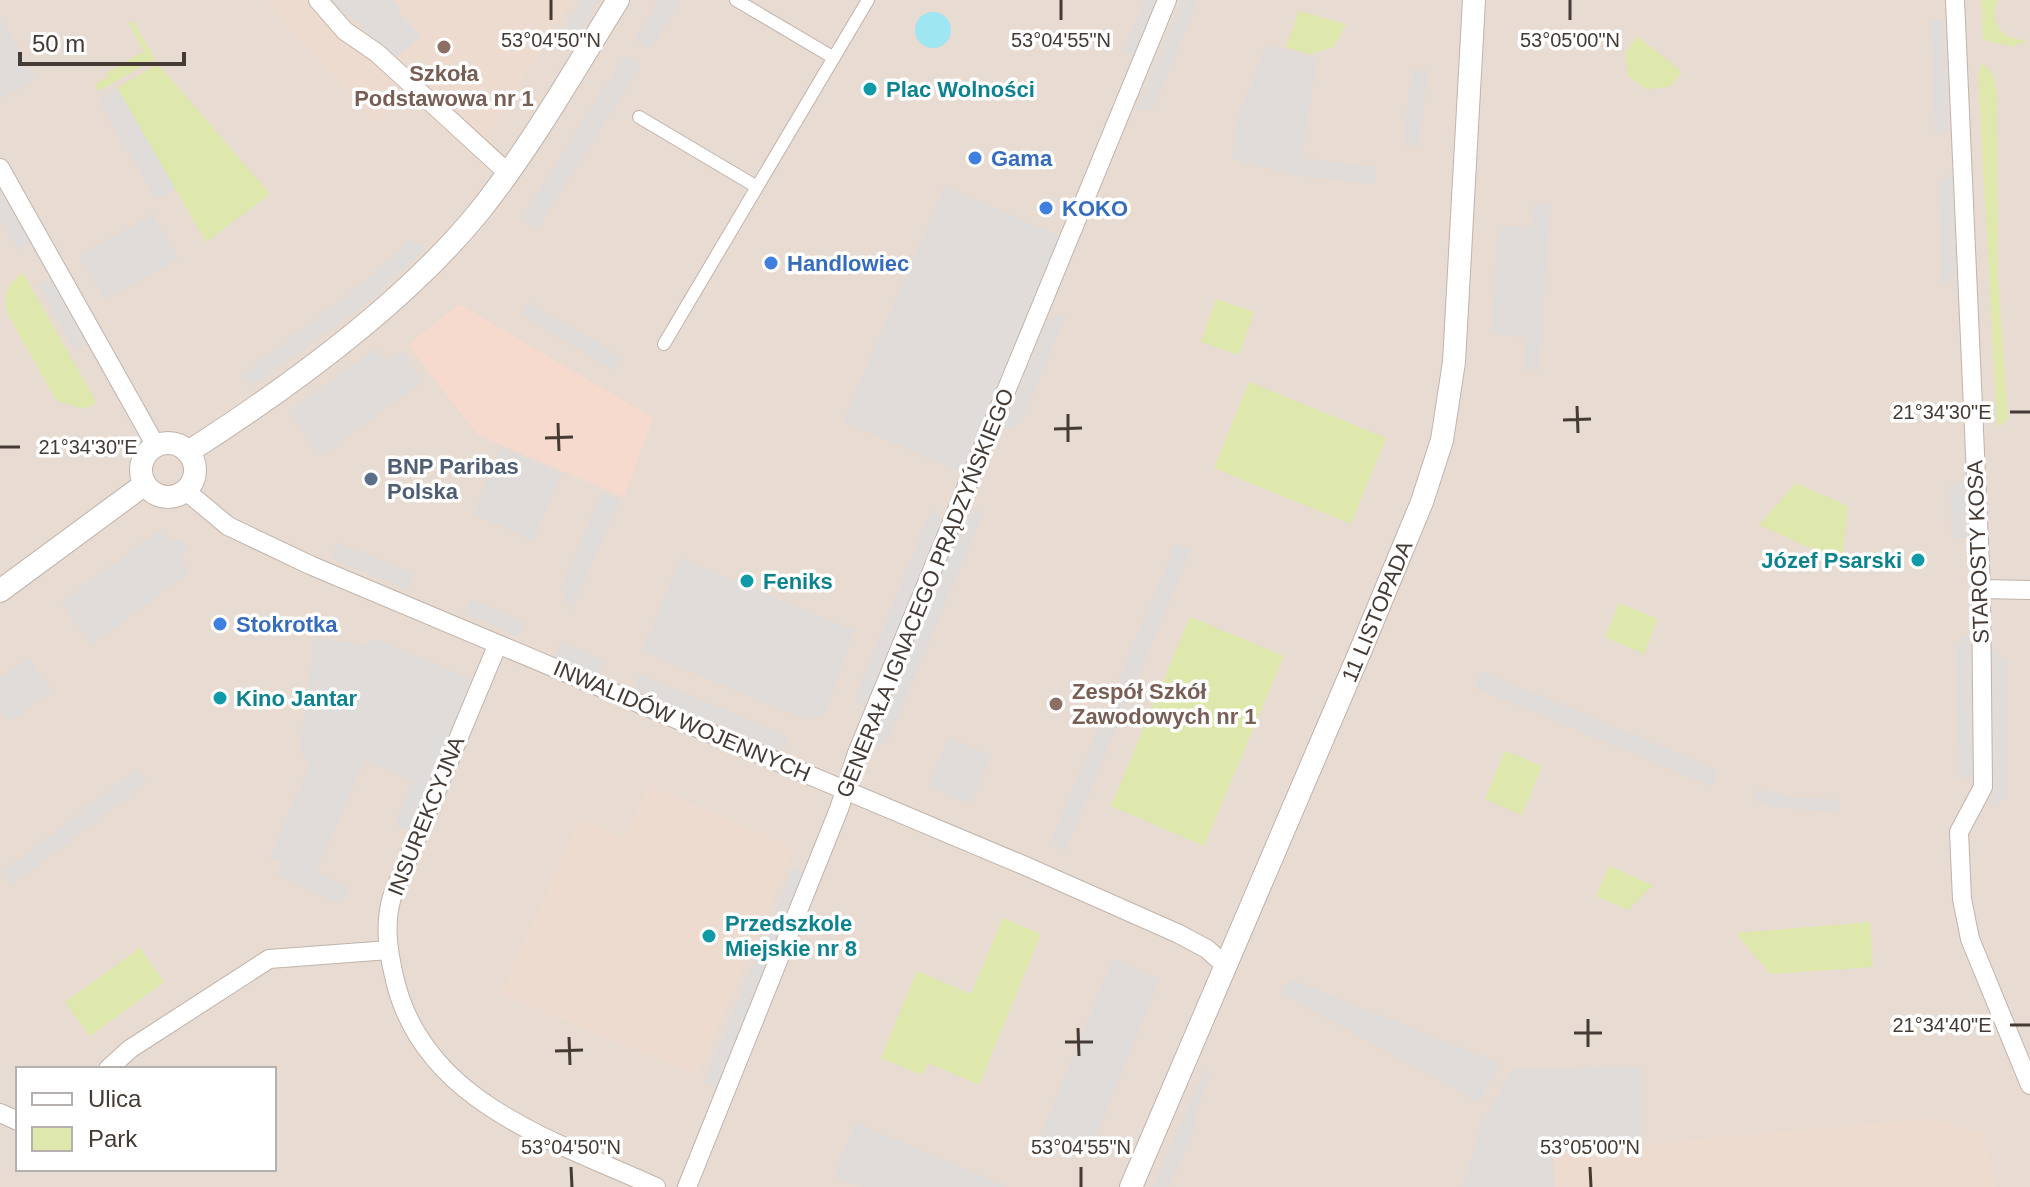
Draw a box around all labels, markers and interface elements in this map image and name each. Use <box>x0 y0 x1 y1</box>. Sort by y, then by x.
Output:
scale bar <box>20 16 184 66</box>
text: 53°04'50"N <box>501 29 601 51</box>
text: 53°04'55"N <box>1011 29 1111 51</box>
text: 53°05'00"N <box>1520 29 1620 51</box>
text: 50 m <box>32 30 85 57</box>
marker: Szkoła Podstawowa nr 1 <box>435 38 453 56</box>
place label: Szkoła Podstawowa nr 1 <box>354 61 534 111</box>
place label: Plac Wolności <box>886 77 1035 102</box>
marker: Plac Wolności <box>861 80 879 98</box>
place label: Gama <box>991 146 1053 171</box>
marker: Gama <box>966 149 984 167</box>
place label: KOKO <box>1062 196 1128 221</box>
marker: KOKO <box>1037 199 1055 217</box>
place label: Handlowiec <box>787 251 909 276</box>
marker: Handlowiec <box>762 254 780 272</box>
street label: GENERAŁA IGNACEGO PRĄDZYŃSKIEGO <box>831 385 1019 801</box>
text: 21°34'30"E <box>1893 401 1992 423</box>
text: 21°34'30"E <box>39 436 138 458</box>
place label: BNP Paribas Polska <box>387 454 519 504</box>
street label: STAROSTY KOSA <box>1962 459 1994 644</box>
marker: BNP Paribas Polska <box>362 470 380 488</box>
street label: 11 LISTOPADA <box>1336 537 1417 686</box>
place label: Józef Psarski <box>1761 548 1902 573</box>
marker: Józef Psarski <box>1909 551 1927 569</box>
place label: Feniks <box>763 569 833 594</box>
marker: Feniks <box>738 572 756 590</box>
place label: Stokrotka <box>236 612 338 637</box>
marker: Stokrotka <box>211 615 229 633</box>
street label: INWALIDÓW WOJENNYCH <box>550 655 814 787</box>
place label: Zespół Szkół Zawodowych nr 1 <box>1072 679 1257 729</box>
place label: Kino Jantar <box>236 686 357 711</box>
marker: Kino Jantar <box>211 689 229 707</box>
marker: Zespół Szkół Zawodowych nr 1 <box>1047 695 1065 713</box>
street label: INSUREKCYJNA <box>383 732 470 899</box>
place label: Przedszkole Miejskie nr 8 <box>725 911 857 961</box>
marker: Przedszkole Miejskie nr 8 <box>700 927 718 945</box>
text: 21°34'40"E <box>1893 1014 1992 1036</box>
legend <box>16 1067 276 1171</box>
text: Ulica <box>88 1085 142 1112</box>
text: Park <box>88 1125 138 1152</box>
text: 53°04'50"N <box>521 1136 621 1158</box>
text: 53°04'55"N <box>1031 1136 1131 1158</box>
text: 53°05'00"N <box>1540 1136 1640 1158</box>

